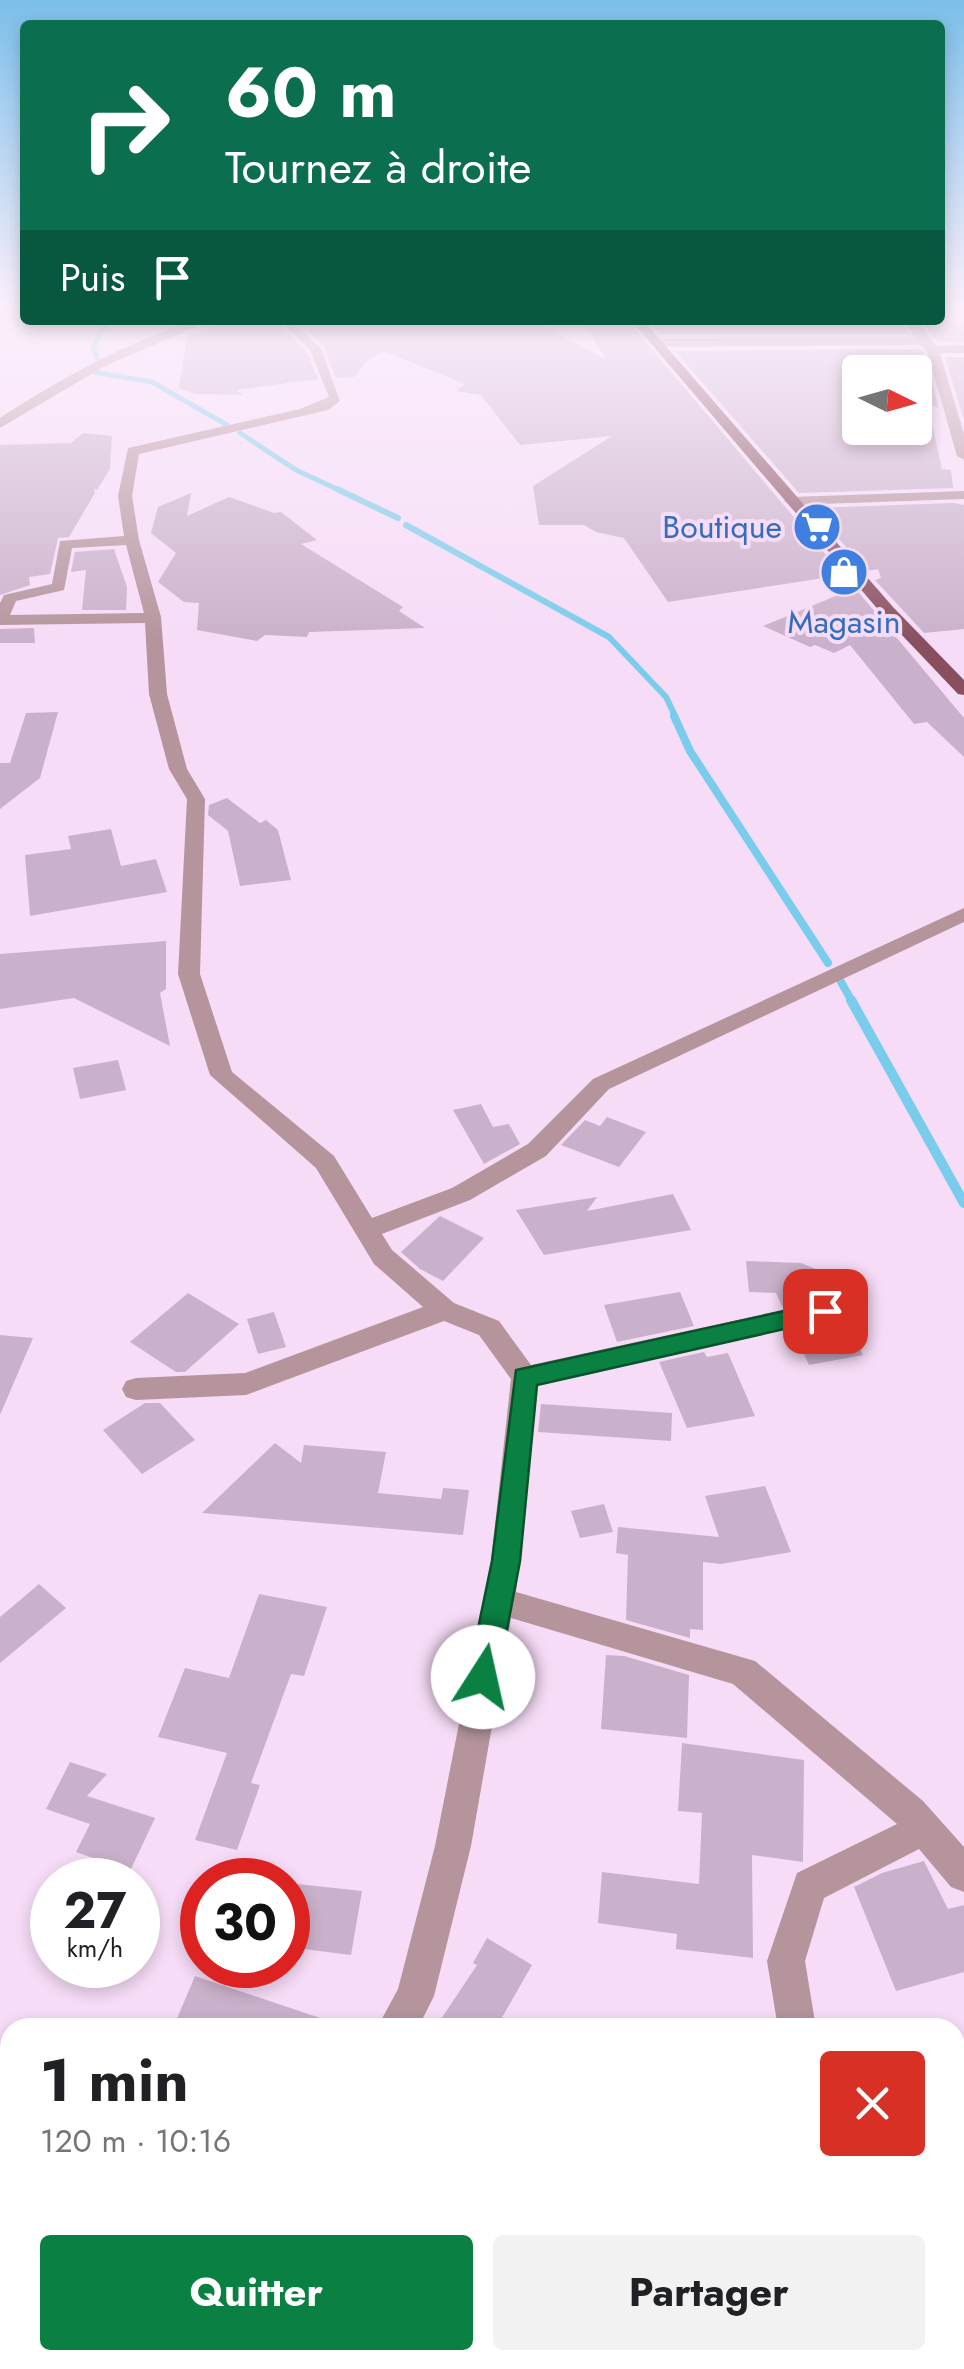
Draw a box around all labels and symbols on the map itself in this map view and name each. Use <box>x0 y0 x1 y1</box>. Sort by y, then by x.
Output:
north arrow <box>842 355 932 445</box>
supermarket icon: Boutique <box>791 501 843 553</box>
place label: Boutique <box>662 504 782 550</box>
shop icon: Magasin <box>818 546 870 598</box>
place label: Magasin <box>788 599 900 645</box>
pin <box>783 1269 868 1354</box>
position arrow <box>431 1625 535 1729</box>
speed limit sign: 30 <box>180 1858 310 1988</box>

